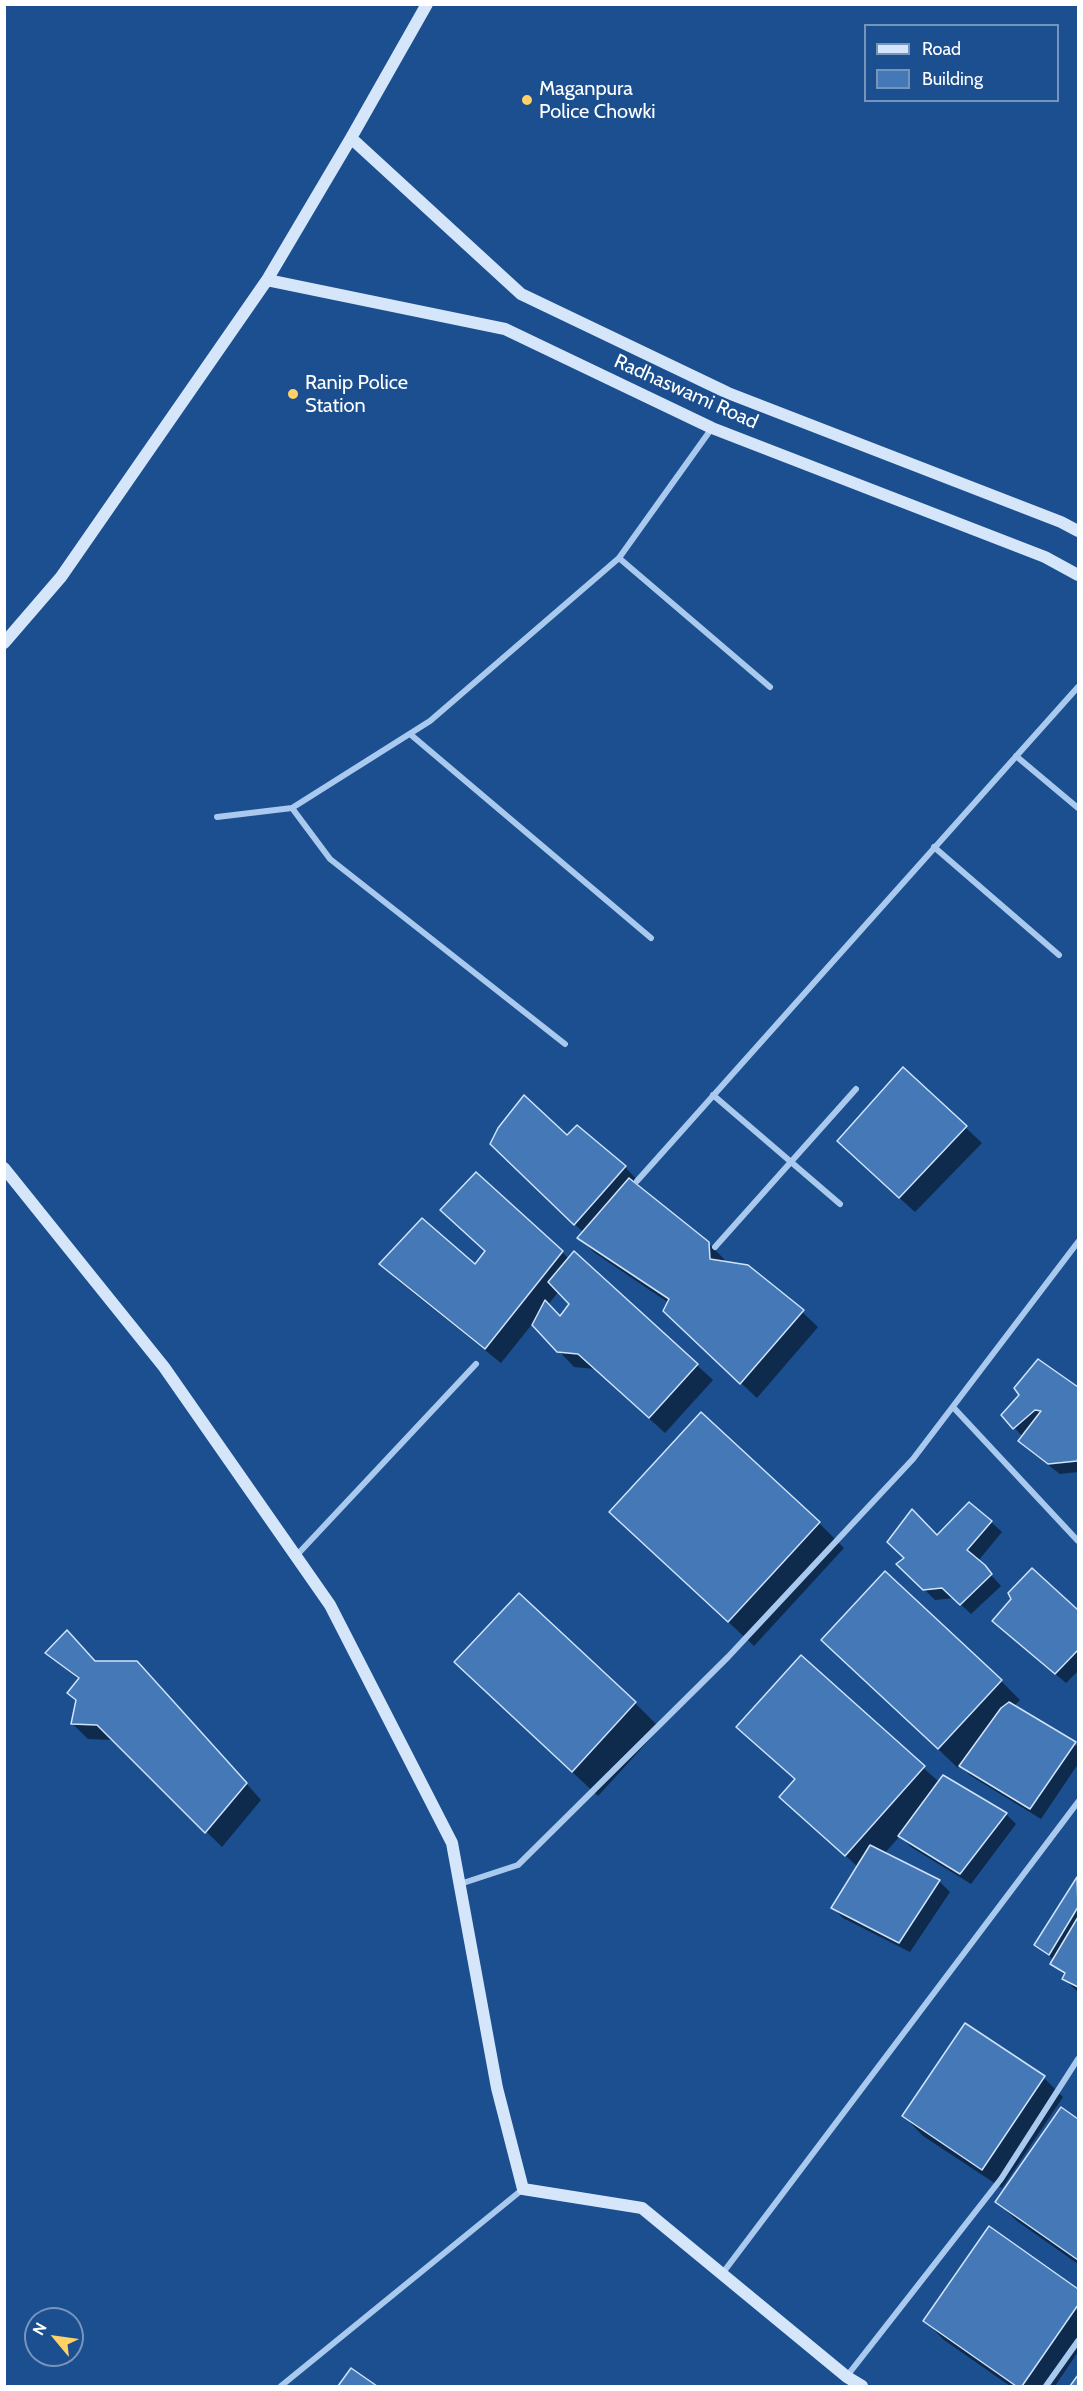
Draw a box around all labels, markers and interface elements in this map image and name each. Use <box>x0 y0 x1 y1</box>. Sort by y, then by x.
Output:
legend <box>864 24 1059 102</box>
text: Road <box>922 38 961 60</box>
text: Building <box>922 68 983 90</box>
place label: Maganpura Police Chowki <box>539 77 656 124</box>
marker: Maganpura Police Chowki <box>520 93 534 107</box>
street label: Radhaswami Road <box>610 350 762 434</box>
place label: Ranip Police Station <box>305 371 408 418</box>
marker: Ranip Police Station <box>286 387 300 401</box>
north arrow <box>24 2307 84 2367</box>
text: N <box>29 2319 51 2339</box>

